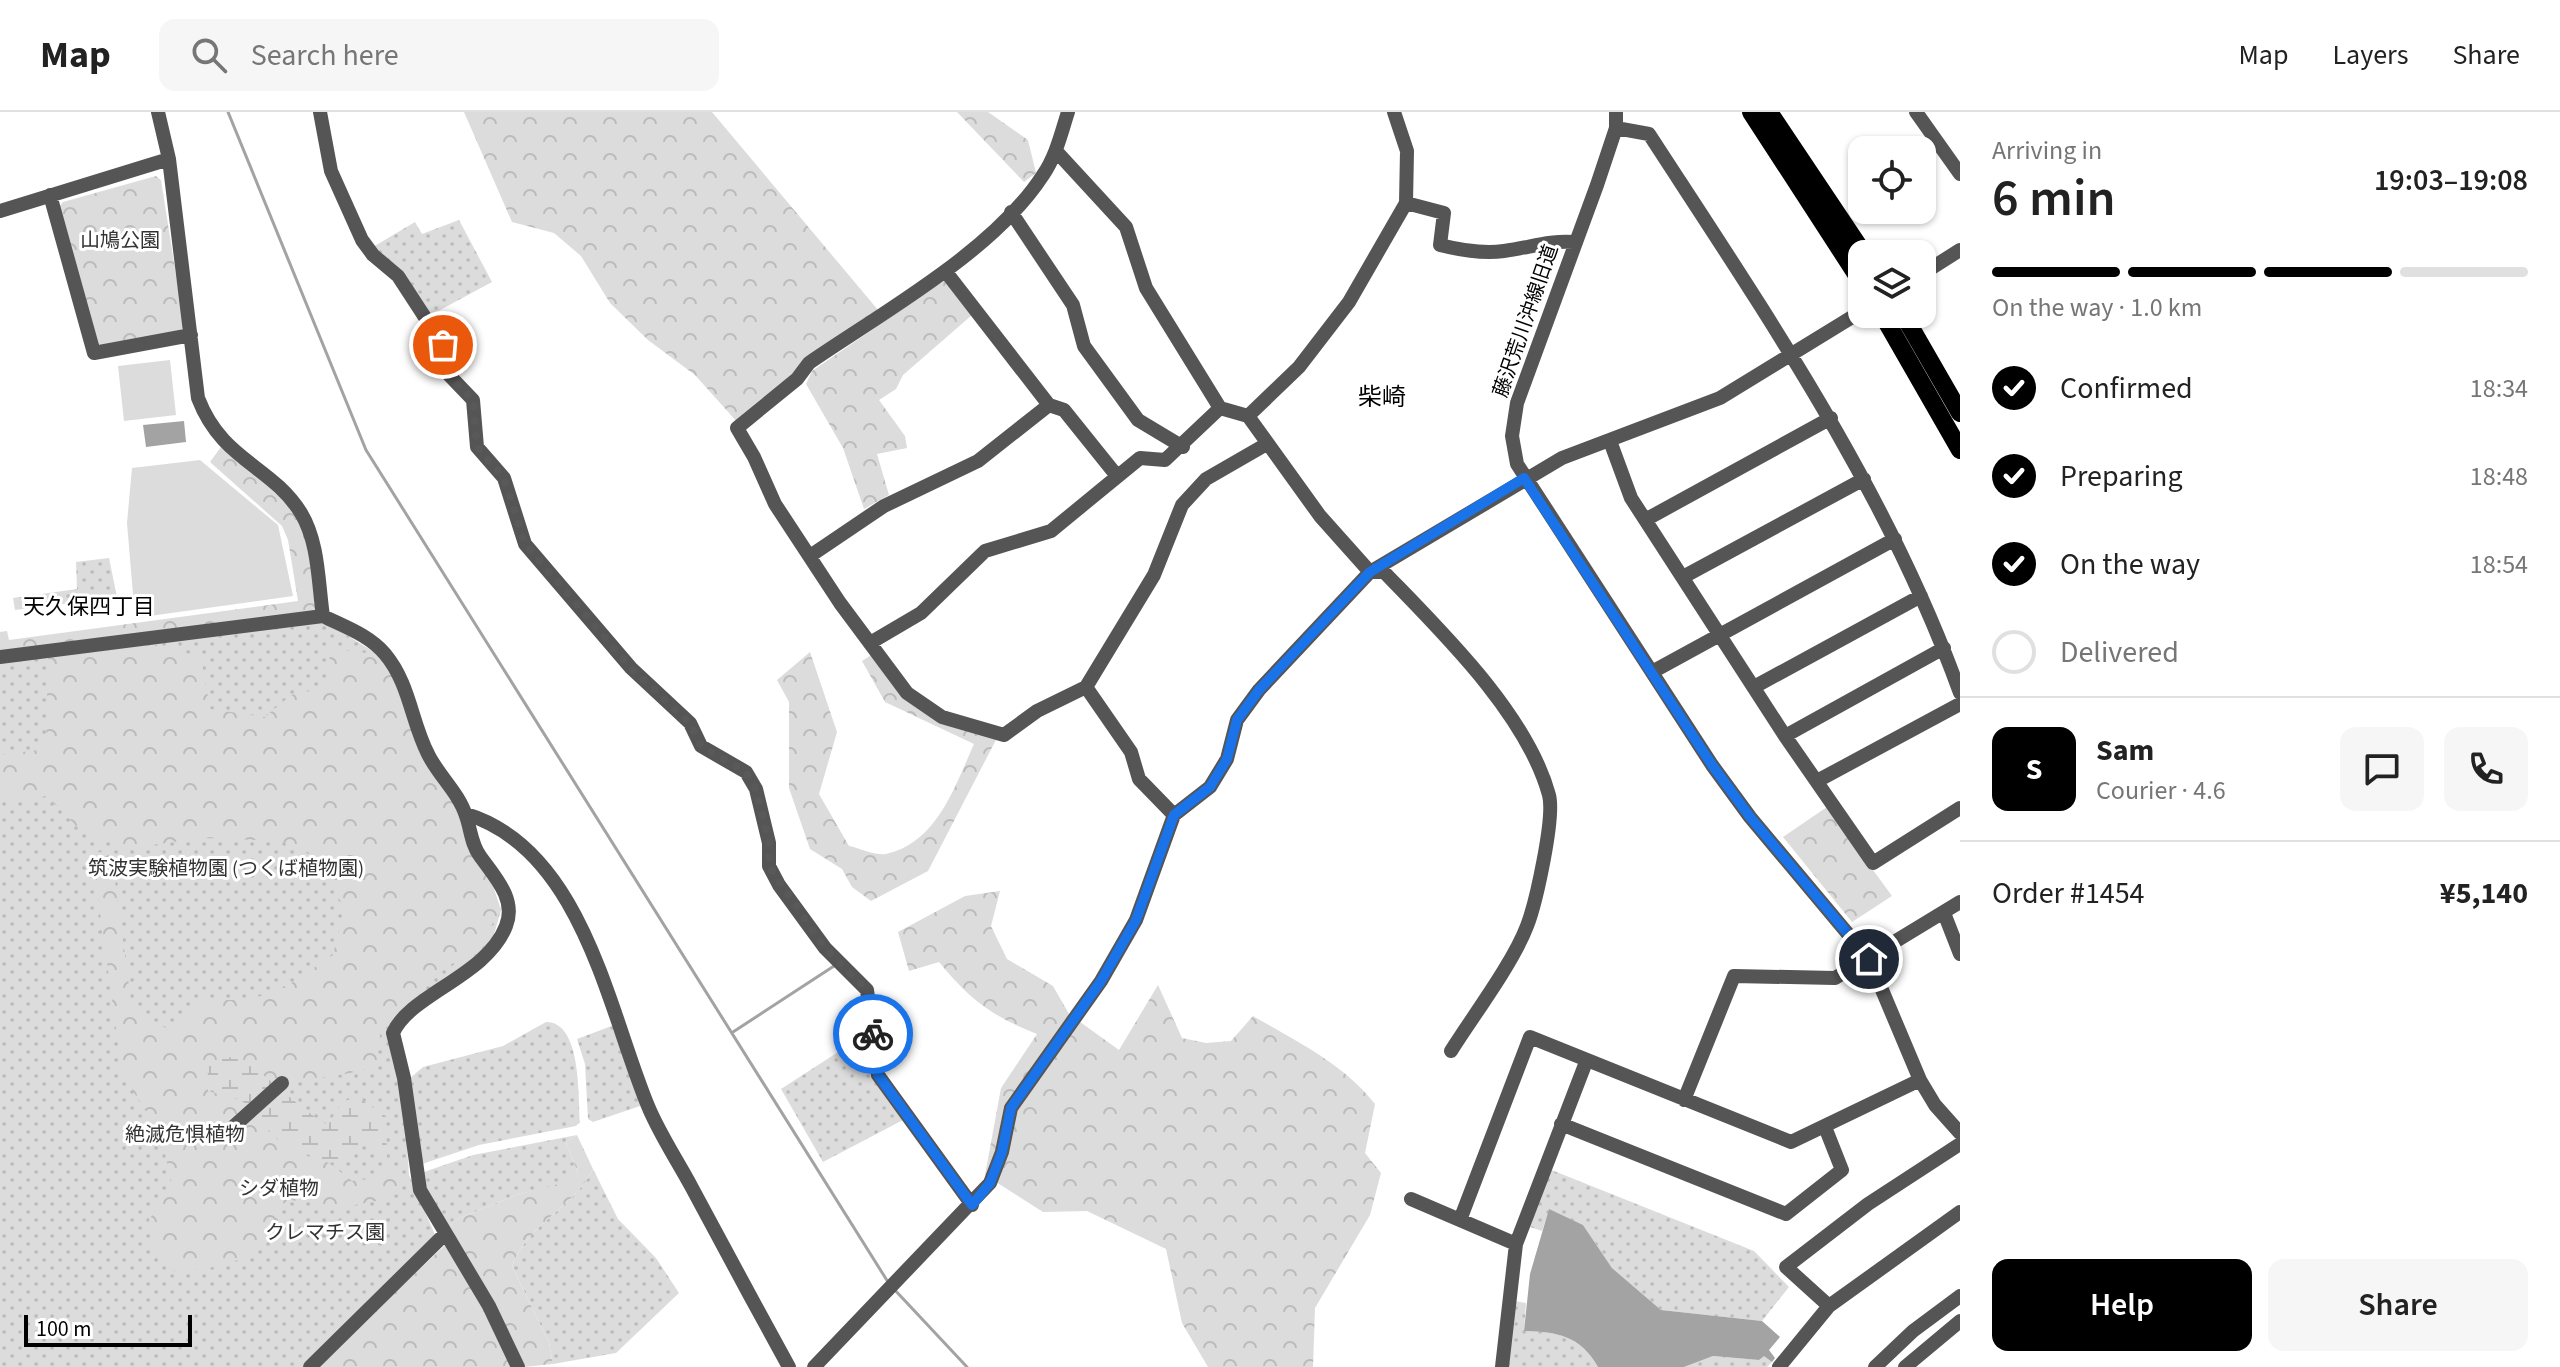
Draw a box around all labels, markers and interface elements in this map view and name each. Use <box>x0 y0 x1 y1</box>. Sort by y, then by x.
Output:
search box <box>159 19 719 91</box>
text: Map <box>40 28 111 82</box>
icon: search <box>187 33 231 77</box>
text: Search here <box>251 34 399 77</box>
text: Map <box>2238 35 2288 75</box>
text: Layers <box>2332 35 2408 75</box>
text: Share <box>2452 35 2520 75</box>
text: Arriving in <box>1992 132 2102 169</box>
map controls <box>1848 136 1936 328</box>
button: locate <box>1848 136 1936 224</box>
text: 19:03–19:08 <box>2374 159 2528 202</box>
text: 6 min <box>1992 162 2116 236</box>
park label: 山鳩公園 <box>80 227 160 255</box>
button: layers <box>1848 240 1936 328</box>
street label: 藤沢荒川沖線旧道 <box>1487 241 1565 401</box>
text: On the way · 1.0 km <box>1992 289 2202 326</box>
pin <box>409 311 477 379</box>
icon: bag <box>421 323 465 367</box>
icon: check <box>1992 366 2036 410</box>
text: Confirmed <box>2060 367 2193 410</box>
text: 18:34 <box>2470 370 2528 407</box>
district label: 柴崎 <box>1358 380 1406 415</box>
icon: check <box>1992 454 2036 498</box>
text: Preparing <box>2060 455 2183 498</box>
text: 18:48 <box>2470 458 2528 495</box>
icon: check <box>1992 542 2036 586</box>
text: On the way <box>2060 543 2200 586</box>
text: 18:54 <box>2470 546 2528 583</box>
district label: 天久保四丁目 <box>23 591 155 623</box>
text: Delivered <box>2060 631 2179 674</box>
button: chat <box>2340 727 2424 811</box>
button: phone <box>2444 727 2528 811</box>
text: Sam <box>2096 729 2154 772</box>
text: S <box>2026 748 2042 791</box>
text: Courier · 4.6 <box>2096 772 2226 809</box>
park label: 筑波実験植物園 (つくば植物園) <box>88 855 364 883</box>
text: Order #1454 <box>1992 872 2145 915</box>
text: ¥5,140 <box>2440 872 2528 915</box>
pin <box>1835 925 1903 993</box>
icon: home <box>1847 937 1891 981</box>
courier <box>833 994 913 1074</box>
icon: bike <box>851 1012 895 1056</box>
park label: 絶滅危惧植物 <box>125 1121 245 1149</box>
park label: シダ植物 <box>239 1175 319 1203</box>
park label: クレマチス園 <box>265 1219 385 1247</box>
button: Help <box>1992 1259 2252 1351</box>
button: Share <box>2268 1259 2528 1351</box>
scale bar <box>24 1311 192 1347</box>
text: 100 m <box>36 1313 91 1345</box>

